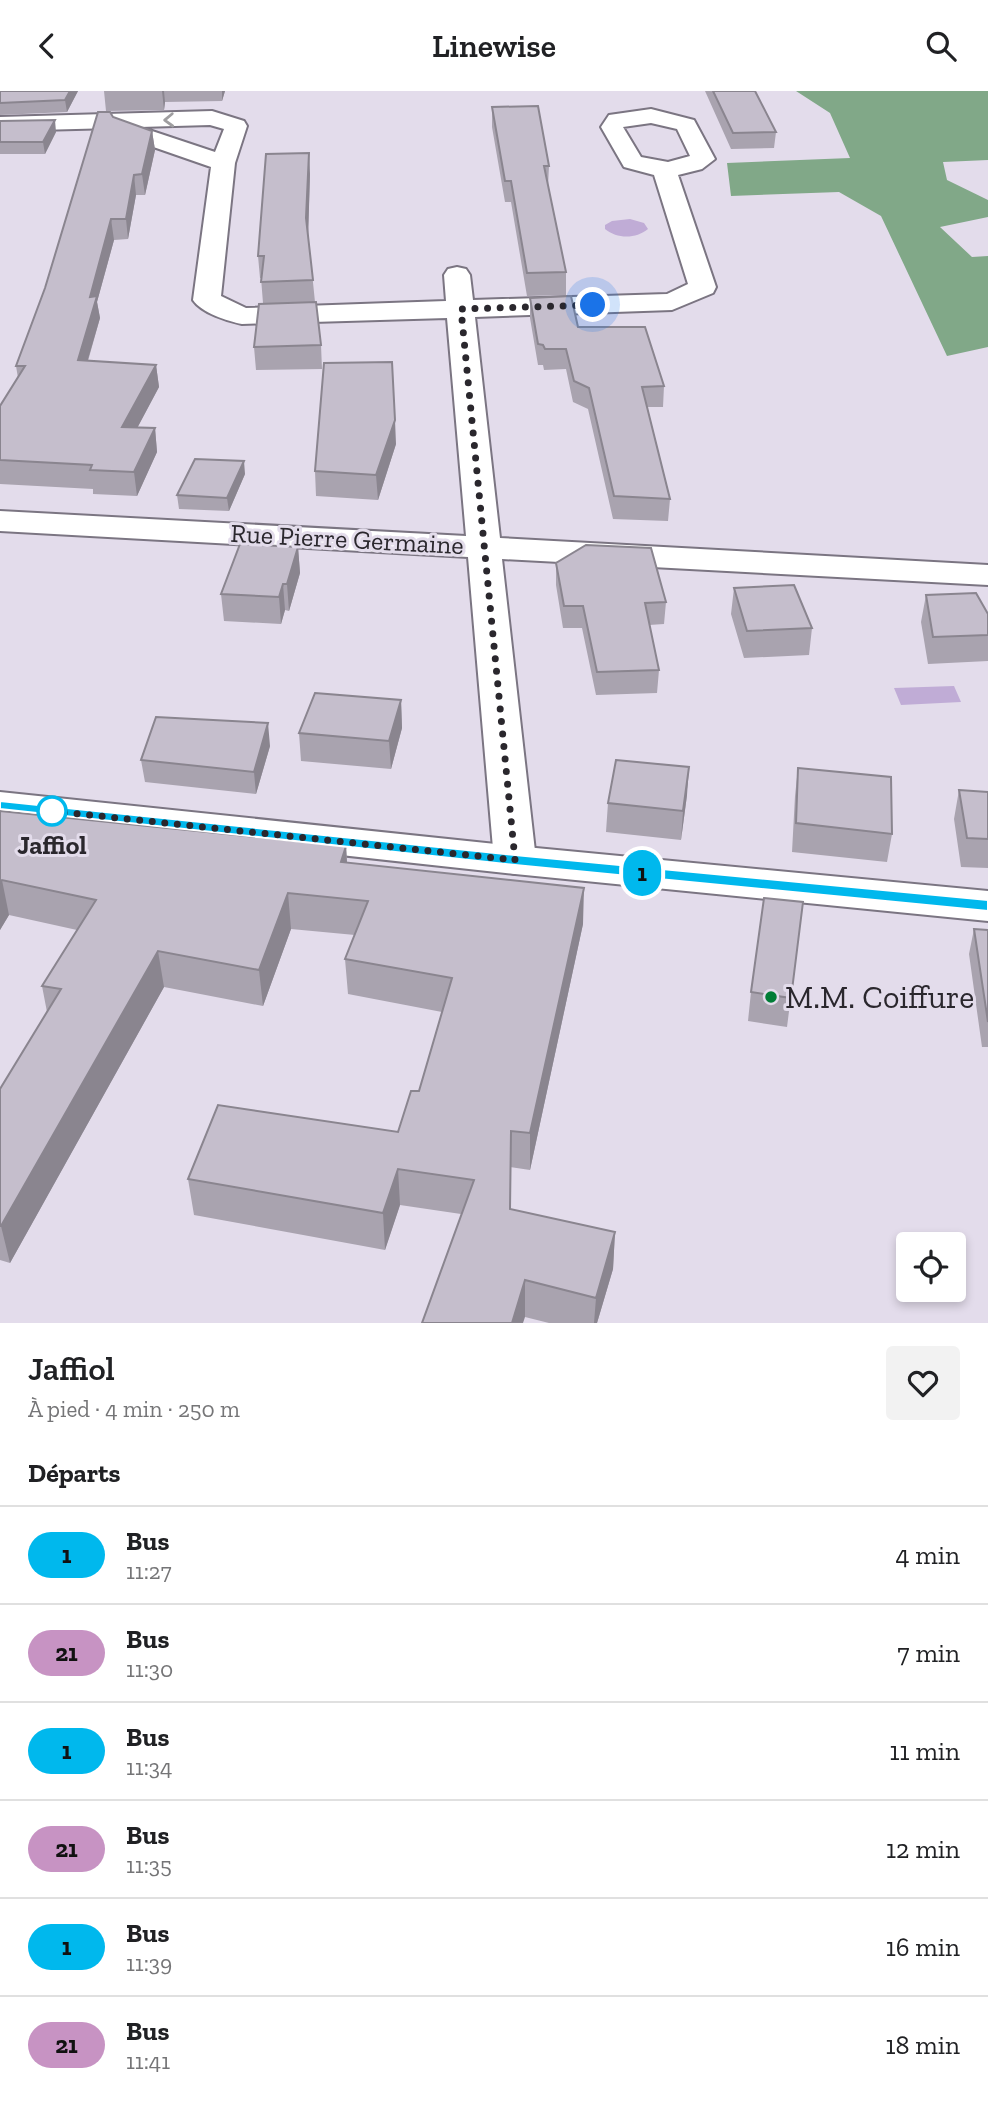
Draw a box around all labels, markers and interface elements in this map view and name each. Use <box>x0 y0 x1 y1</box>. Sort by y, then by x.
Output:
icon: back <box>28 27 66 65</box>
text: Linewise <box>432 27 556 65</box>
icon: search <box>922 27 960 65</box>
one-way arrow <box>164 112 175 127</box>
your location <box>575 287 610 322</box>
street label: Rue Pierre Germaine <box>230 517 464 561</box>
marker: Jaffiol <box>37 796 67 826</box>
place label: Jaffiol <box>17 829 87 861</box>
line badge: 1 <box>619 850 665 896</box>
text: 1 <box>637 858 647 887</box>
place label: M.M. Coiffure <box>785 978 974 1016</box>
marker: M.M. Coiffure <box>763 989 779 1005</box>
map controls <box>896 1232 966 1302</box>
button: locate <box>896 1232 966 1302</box>
button: heart <box>886 1346 960 1420</box>
text: Jaffiol <box>28 1349 115 1388</box>
text: À pied · 4 min · 250 m <box>28 1395 240 1423</box>
text: Départs <box>28 1457 120 1489</box>
text: Bus <box>126 1525 169 1557</box>
text: 4 min <box>895 1539 960 1571</box>
text: 1 <box>62 1540 71 1569</box>
text: 11:27 <box>126 1557 172 1585</box>
text: Bus <box>126 1623 169 1655</box>
text: 7 min <box>897 1637 960 1669</box>
text: 21 <box>55 1638 78 1667</box>
text: 11:30 <box>126 1655 173 1683</box>
text: Bus <box>126 1721 169 1753</box>
text: 11 min <box>889 1735 960 1767</box>
text: 1 <box>62 1736 71 1765</box>
text: 11:34 <box>126 1753 173 1781</box>
text: Bus <box>126 1819 169 1851</box>
text: 12 min <box>886 1833 960 1865</box>
text: 21 <box>55 1834 78 1863</box>
text: 11:35 <box>126 1851 172 1879</box>
text: Bus <box>126 1917 169 1949</box>
text: 16 min <box>886 1931 960 1963</box>
text: 1 <box>62 1932 71 1961</box>
text: 11:39 <box>126 1949 172 1977</box>
text: Bus <box>126 2015 169 2047</box>
text: 18 min <box>885 2029 960 2061</box>
text: 21 <box>55 2030 78 2059</box>
text: 11:41 <box>126 2047 170 2075</box>

